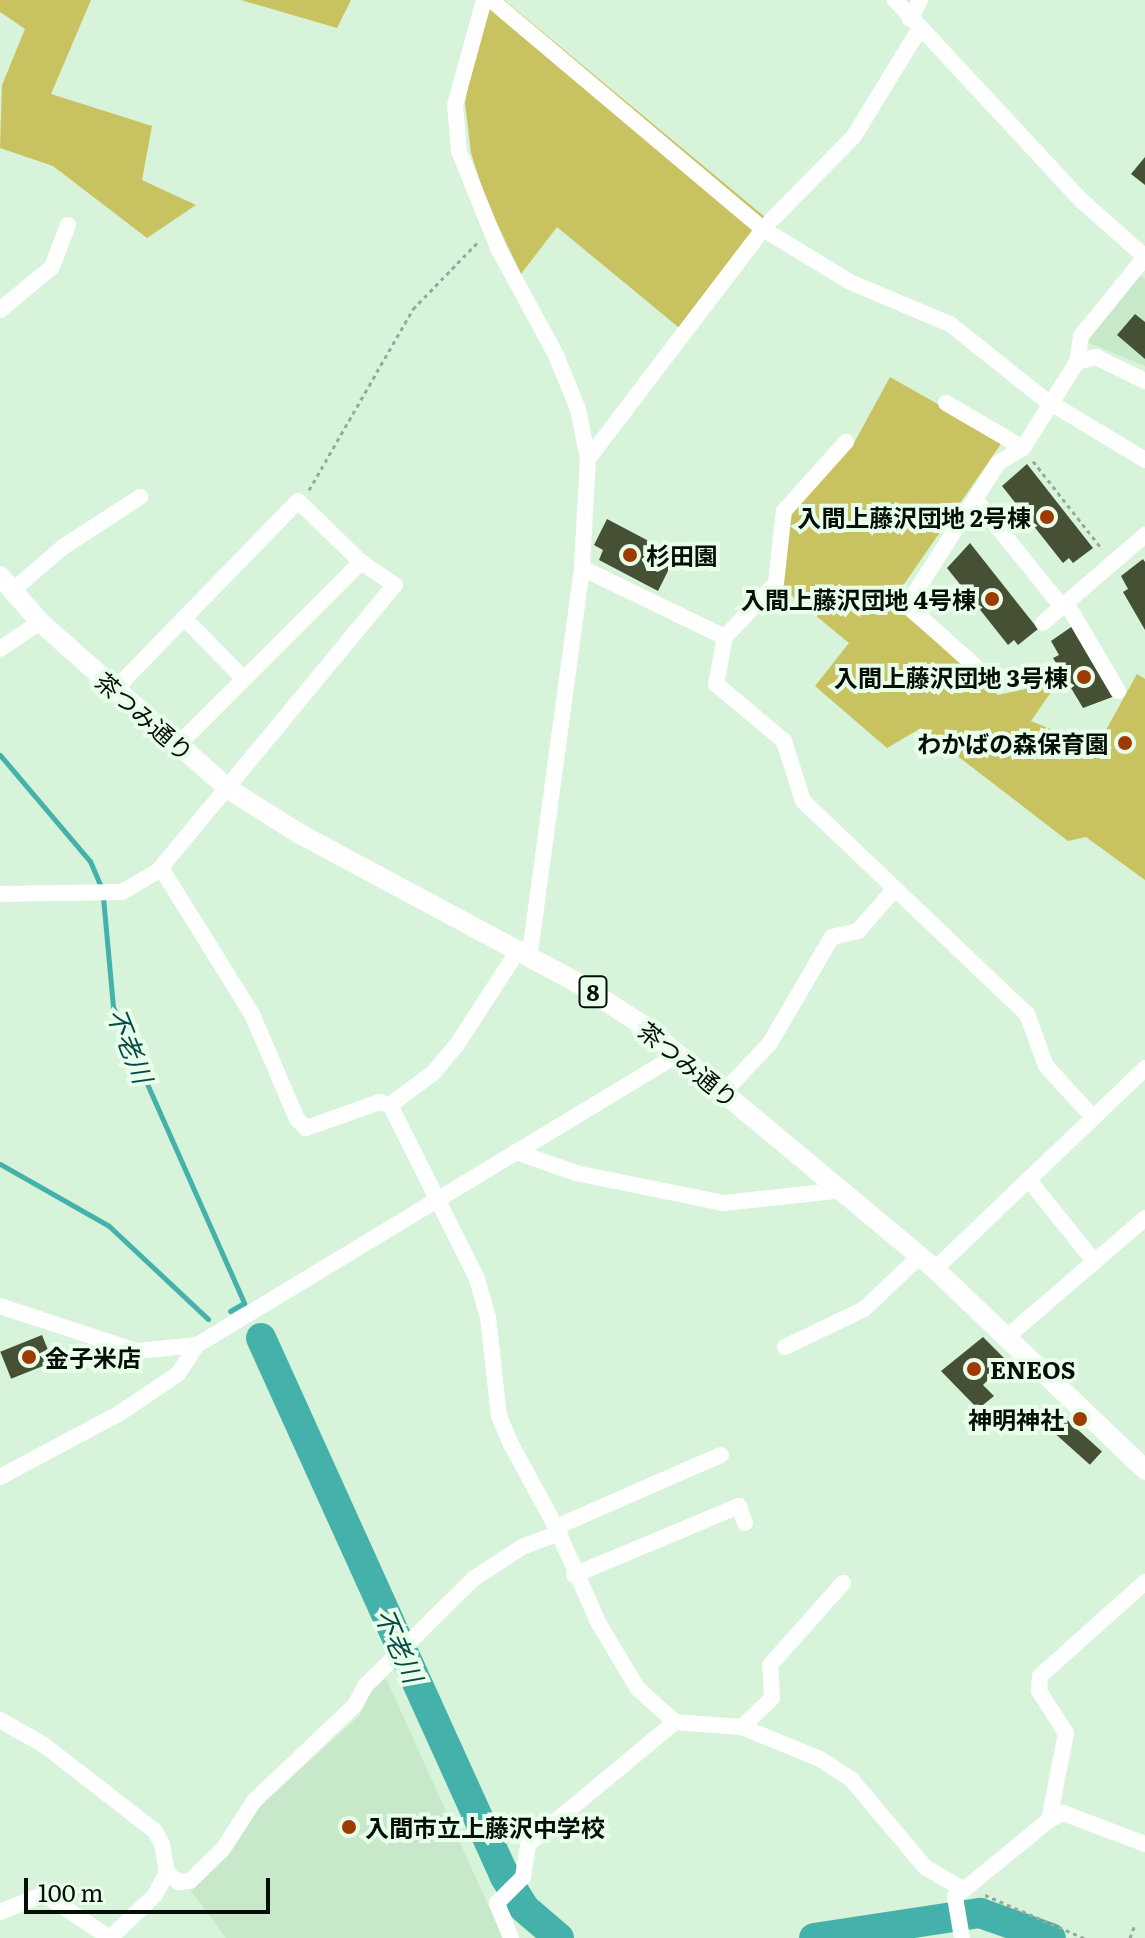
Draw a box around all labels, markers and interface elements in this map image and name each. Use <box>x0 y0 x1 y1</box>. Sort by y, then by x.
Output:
place label: 入間上藤沢団地 2号棟 <box>797 503 1031 531</box>
marker: 入間上藤沢団地 2号棟 <box>1038 508 1056 526</box>
place label: 杉田園 <box>646 541 718 569</box>
marker: 杉田園 <box>621 546 639 564</box>
place label: 入間上藤沢団地 4号棟 <box>741 585 976 613</box>
marker: 入間上藤沢団地 4号棟 <box>983 590 1001 608</box>
place label: 入間上藤沢団地 3号棟 <box>834 663 1068 691</box>
street label: 茶つみ通り <box>90 666 200 766</box>
marker: 入間上藤沢団地 3号棟 <box>1075 668 1093 686</box>
place label: わかばの森保育園 <box>917 729 1109 757</box>
marker: わかばの森保育園 <box>1116 734 1134 752</box>
road number: 8 <box>577 974 609 1010</box>
water label: 不老川 <box>102 1003 160 1087</box>
street label: 茶つみ通り <box>633 1015 745 1113</box>
place label: 金子米店 <box>45 1343 141 1371</box>
marker: 金子米店 <box>20 1348 38 1366</box>
place label: ENEOS <box>990 1355 1075 1383</box>
marker: ENEOS <box>965 1360 983 1378</box>
place label: 神明神社 <box>968 1405 1064 1433</box>
marker: 神明神社 <box>1071 1410 1089 1428</box>
water label: 不老川 <box>370 1603 430 1687</box>
place label: 入間市立上藤沢中学校 <box>365 1813 605 1841</box>
marker: 入間市立上藤沢中学校 <box>340 1818 358 1836</box>
scale bar <box>28 1862 274 1912</box>
text: 100 m <box>38 1874 104 1909</box>

